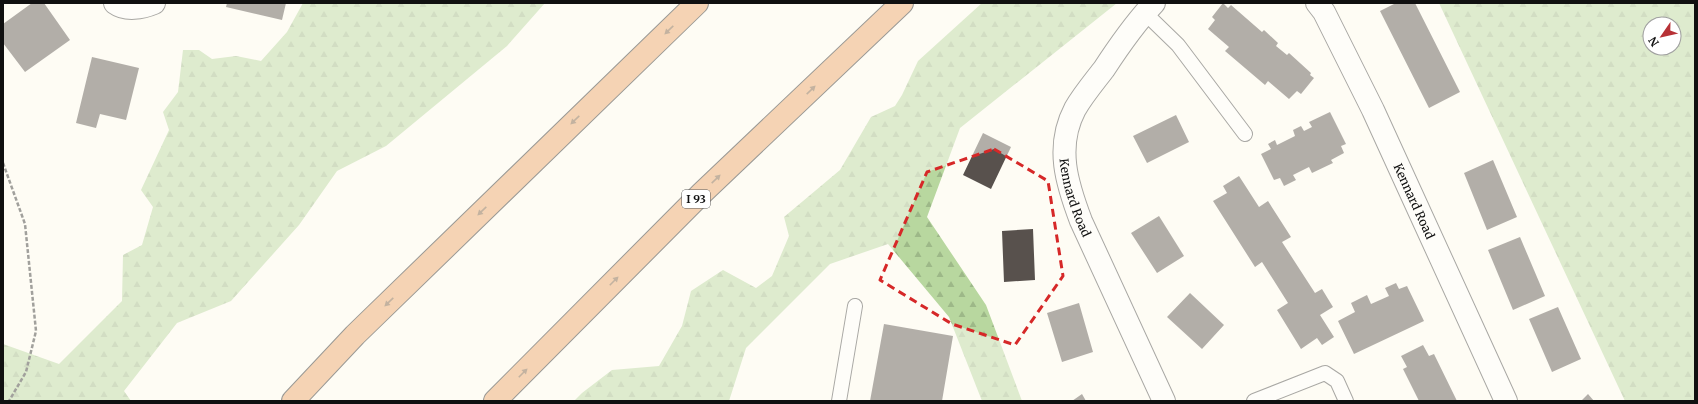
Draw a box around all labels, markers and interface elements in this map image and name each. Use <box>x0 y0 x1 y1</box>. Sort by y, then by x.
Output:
north arrow <box>1642 16 1682 56</box>
one-way arrow <box>664 25 674 35</box>
text: N <box>1645 34 1662 49</box>
one-way arrow <box>806 86 815 95</box>
one-way arrow <box>570 116 580 125</box>
street label: Kennard Road <box>1057 158 1095 239</box>
street label: Kennard Road <box>1391 161 1438 241</box>
one-way arrow <box>711 174 721 184</box>
road number: I 93 <box>682 190 710 208</box>
one-way arrow <box>477 206 487 216</box>
one-way arrow <box>609 276 619 286</box>
one-way arrow <box>384 297 394 307</box>
one-way arrow <box>518 368 528 378</box>

